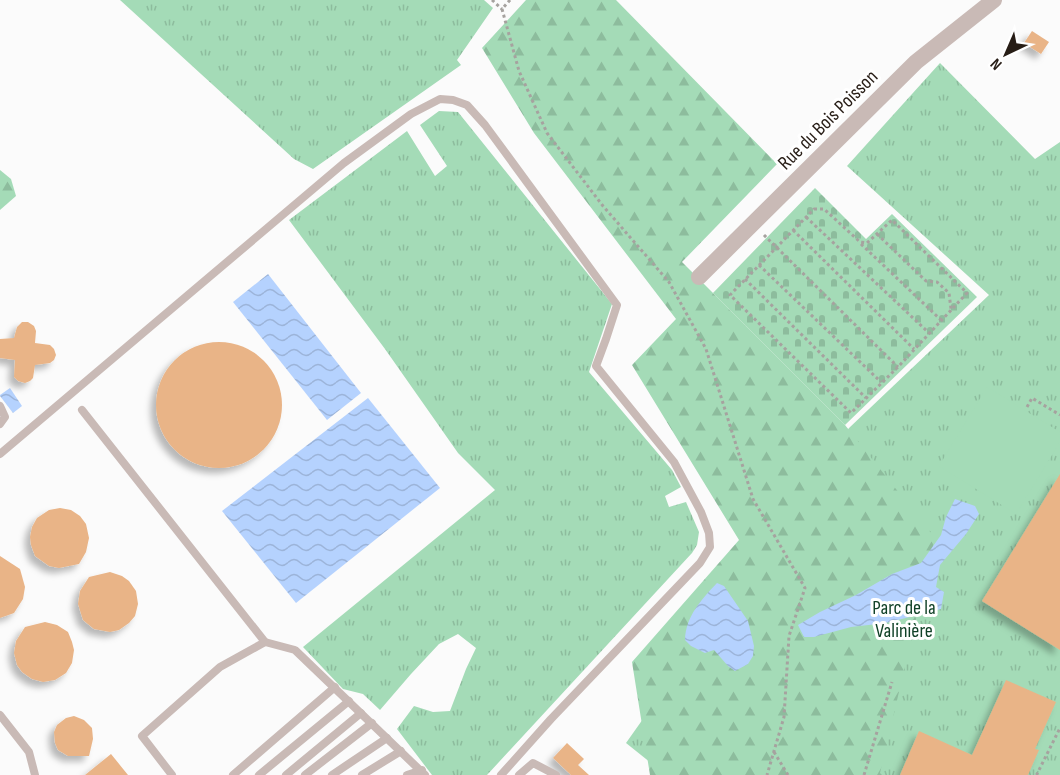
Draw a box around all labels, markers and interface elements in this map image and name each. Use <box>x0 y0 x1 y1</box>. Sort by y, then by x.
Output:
north arrow <box>976 24 1036 84</box>
text: N <box>987 54 1006 74</box>
street label: Rue du Bois Poisson <box>773 65 883 175</box>
park label: Parc de la Valinière <box>872 596 936 643</box>

